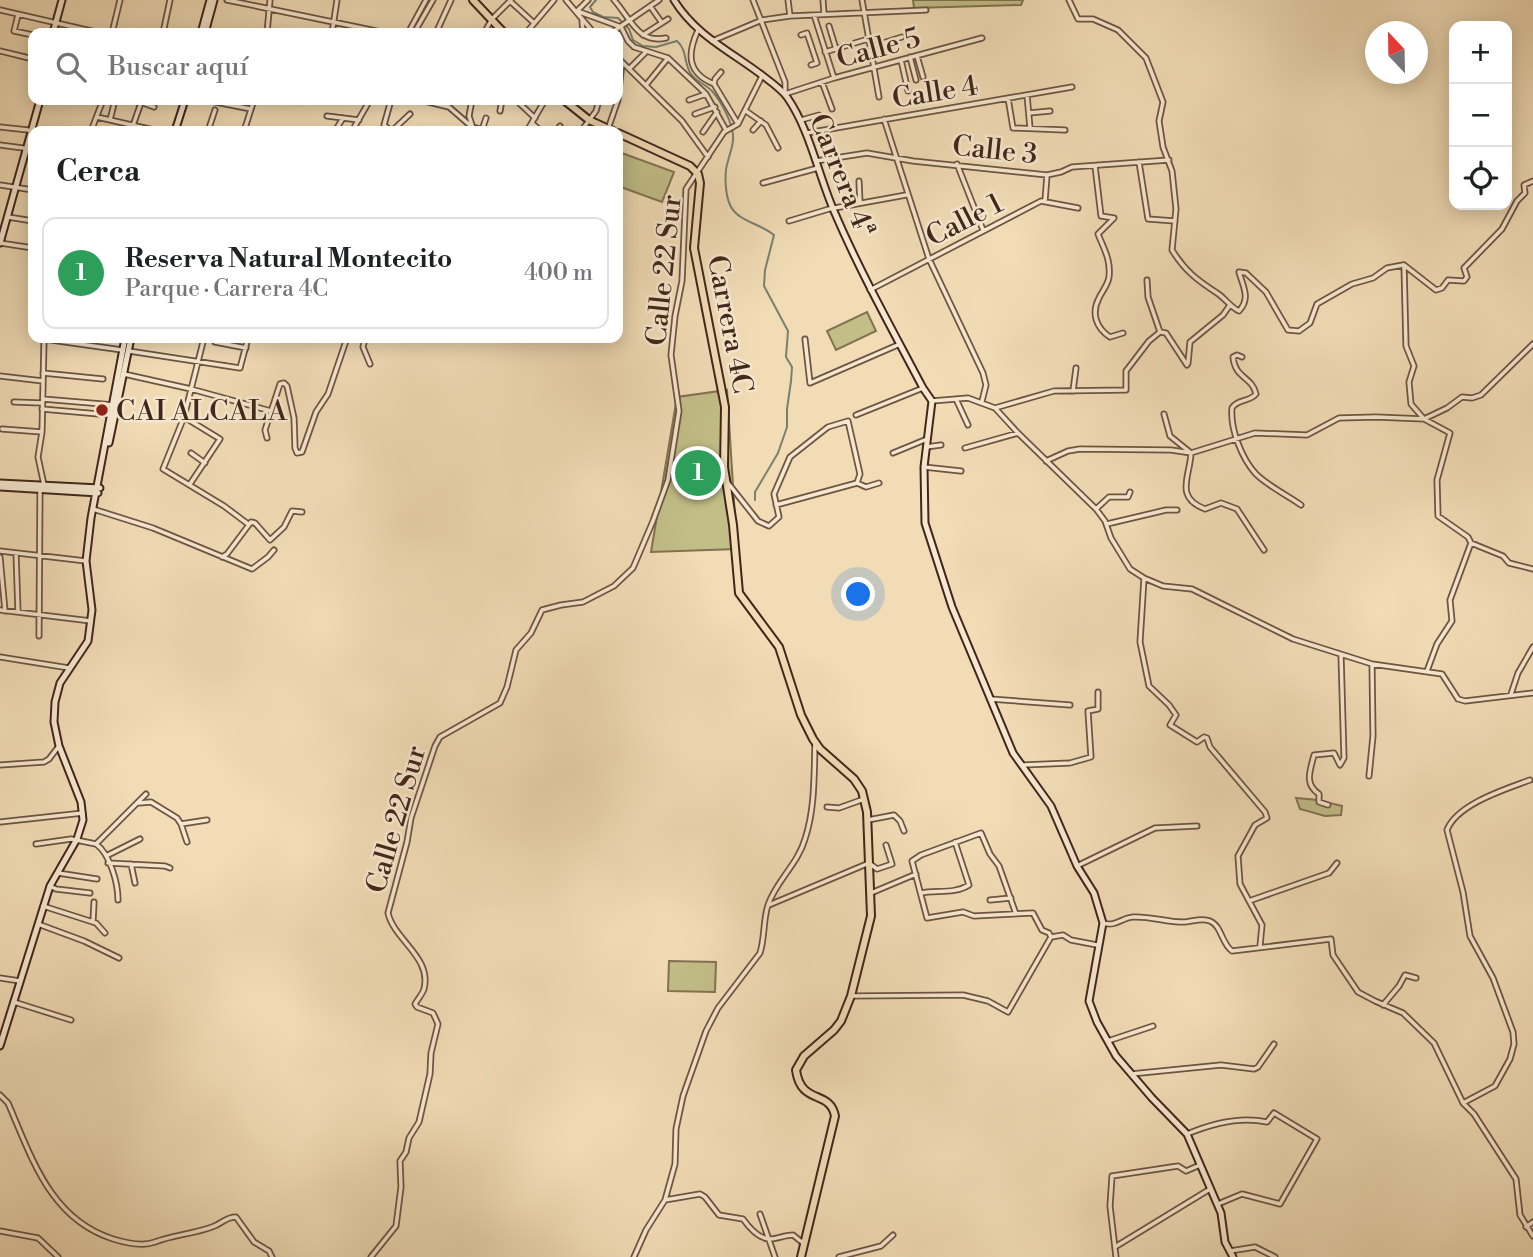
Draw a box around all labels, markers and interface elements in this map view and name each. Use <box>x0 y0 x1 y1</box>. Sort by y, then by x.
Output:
street label: Calle 5 <box>833 21 924 76</box>
north arrow <box>1365 21 1428 84</box>
map controls <box>1449 21 1512 210</box>
button: + <box>1449 21 1512 84</box>
search box <box>28 28 623 105</box>
icon: search <box>52 48 90 86</box>
text: Buscar aquí <box>108 51 248 83</box>
street label: Calle 4 <box>890 68 981 117</box>
button: − <box>1449 84 1512 147</box>
street label: Carrera 4ª <box>801 109 882 242</box>
street label: Calle 3 <box>951 129 1039 172</box>
button: locate <box>1449 147 1512 210</box>
text: Cerca <box>56 153 140 191</box>
street label: Calle 1 <box>920 186 1009 255</box>
street label: Calle 22 Sur <box>639 193 690 347</box>
text: Reserva Natural Montecito <box>125 243 452 275</box>
street label: Carrera 4C <box>699 252 760 396</box>
text: 1 <box>75 259 87 287</box>
text: 400 m <box>524 259 593 287</box>
text: Parque · Carrera 4C <box>125 275 328 303</box>
place label: CAI ALCALA <box>116 394 288 429</box>
marker: CAI ALCALA <box>94 402 110 418</box>
pin: 1 <box>675 447 721 499</box>
your location <box>841 577 875 611</box>
street label: Calle 22 Sur <box>359 742 434 897</box>

